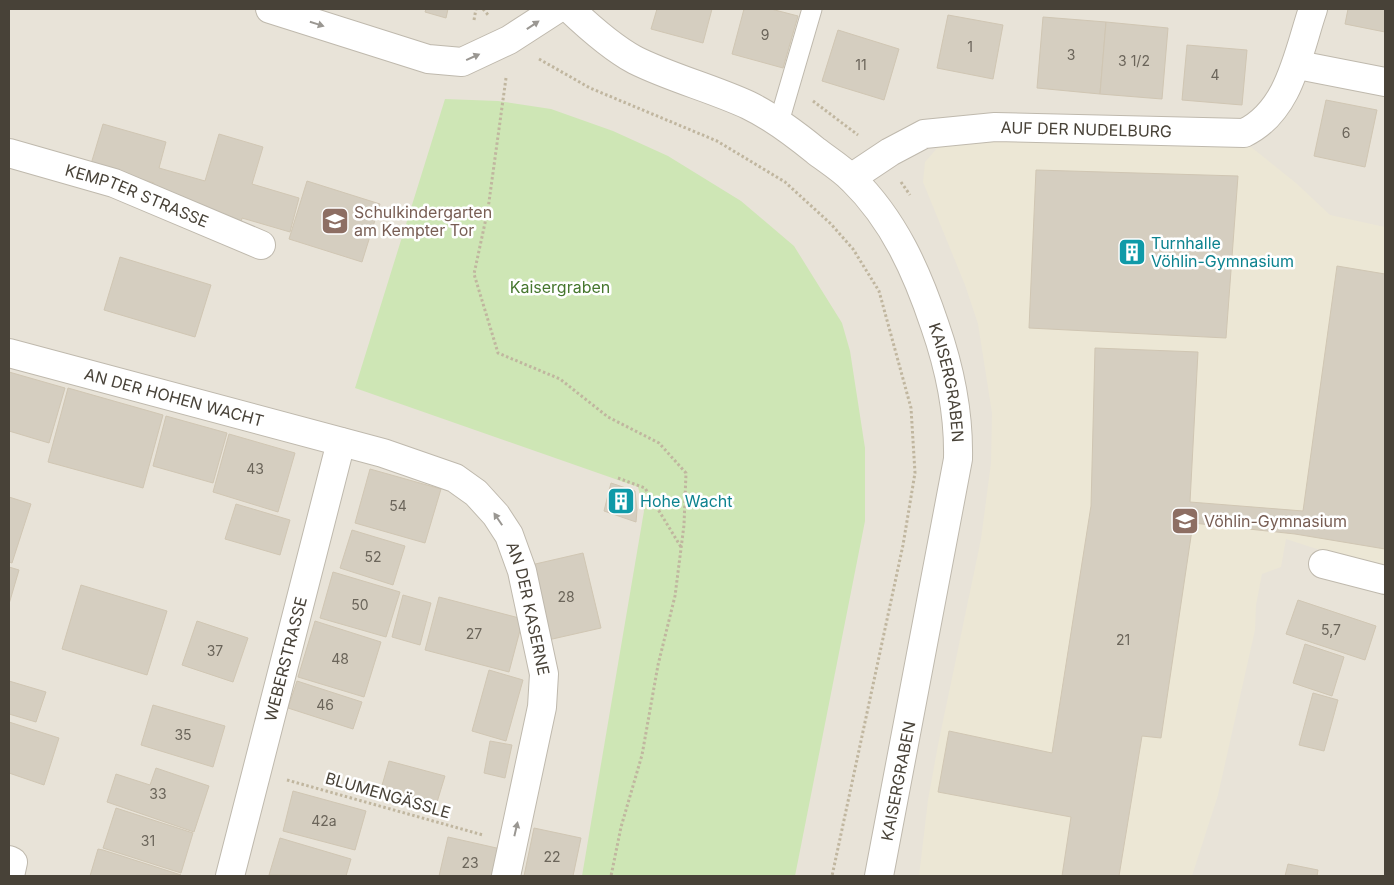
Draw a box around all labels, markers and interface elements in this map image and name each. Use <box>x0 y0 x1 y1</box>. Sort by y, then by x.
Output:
one-way arrow <box>310 20 325 28</box>
one-way arrow <box>526 20 540 29</box>
house number: 9 <box>761 26 769 43</box>
house number: 1 <box>967 38 973 55</box>
house number: 3 <box>1067 46 1075 63</box>
one-way arrow <box>466 52 480 60</box>
house number: 3 1/2 <box>1118 52 1150 69</box>
house number: 11 <box>855 56 867 73</box>
house number: 4 <box>1210 66 1220 83</box>
street label: AUF DER NUDELBURG <box>1000 117 1172 141</box>
house number: 6 <box>1342 124 1350 141</box>
street label: KEMPTER STRASSE <box>63 160 212 232</box>
place label: Schulkindergarten am Kempter Tor <box>354 202 492 240</box>
school or university icon: Schulkindergarten am Kempter Tor <box>320 206 350 236</box>
place label: Turnhalle Vöhlin-Gymnasium <box>1151 233 1294 271</box>
building icon: Turnhalle Vöhlin-Gymnasium <box>1117 237 1147 267</box>
park label: Kaisergraben <box>510 277 610 297</box>
street label: KAISERGRABEN <box>925 320 968 443</box>
street label: AN DER HOHEN WACHT <box>82 364 266 431</box>
house number: 43 <box>246 460 264 477</box>
building icon: Hohe Wacht <box>606 486 636 516</box>
place label: Hohe Wacht <box>640 491 733 511</box>
house number: 54 <box>389 497 407 514</box>
school or university icon: Vöhlin-Gymnasium <box>1170 506 1200 536</box>
place label: Vöhlin-Gymnasium <box>1204 511 1347 531</box>
one-way arrow <box>493 512 503 526</box>
street label: AN DER KASERNE <box>502 539 554 677</box>
house number: 52 <box>364 548 382 565</box>
house number: 28 <box>557 588 575 605</box>
street label: WEBERSTRASSE <box>260 595 311 723</box>
house number: 50 <box>351 596 369 613</box>
house number: 5,7 <box>1321 621 1341 638</box>
house number: 27 <box>466 625 482 642</box>
house number: 21 <box>1116 631 1130 648</box>
house number: 37 <box>207 642 223 659</box>
house number: 48 <box>331 650 349 667</box>
house number: 46 <box>316 696 334 713</box>
street label: KAISERGRABEN <box>877 719 919 843</box>
house number: 35 <box>174 726 192 743</box>
street label: BLUMENGÄSSLE <box>323 768 453 822</box>
house number: 33 <box>149 785 167 802</box>
house number: 42a <box>311 812 337 829</box>
one-way arrow <box>512 821 520 836</box>
house number: 31 <box>141 832 155 849</box>
house number: 22 <box>543 848 561 865</box>
house number: 23 <box>461 854 479 871</box>

